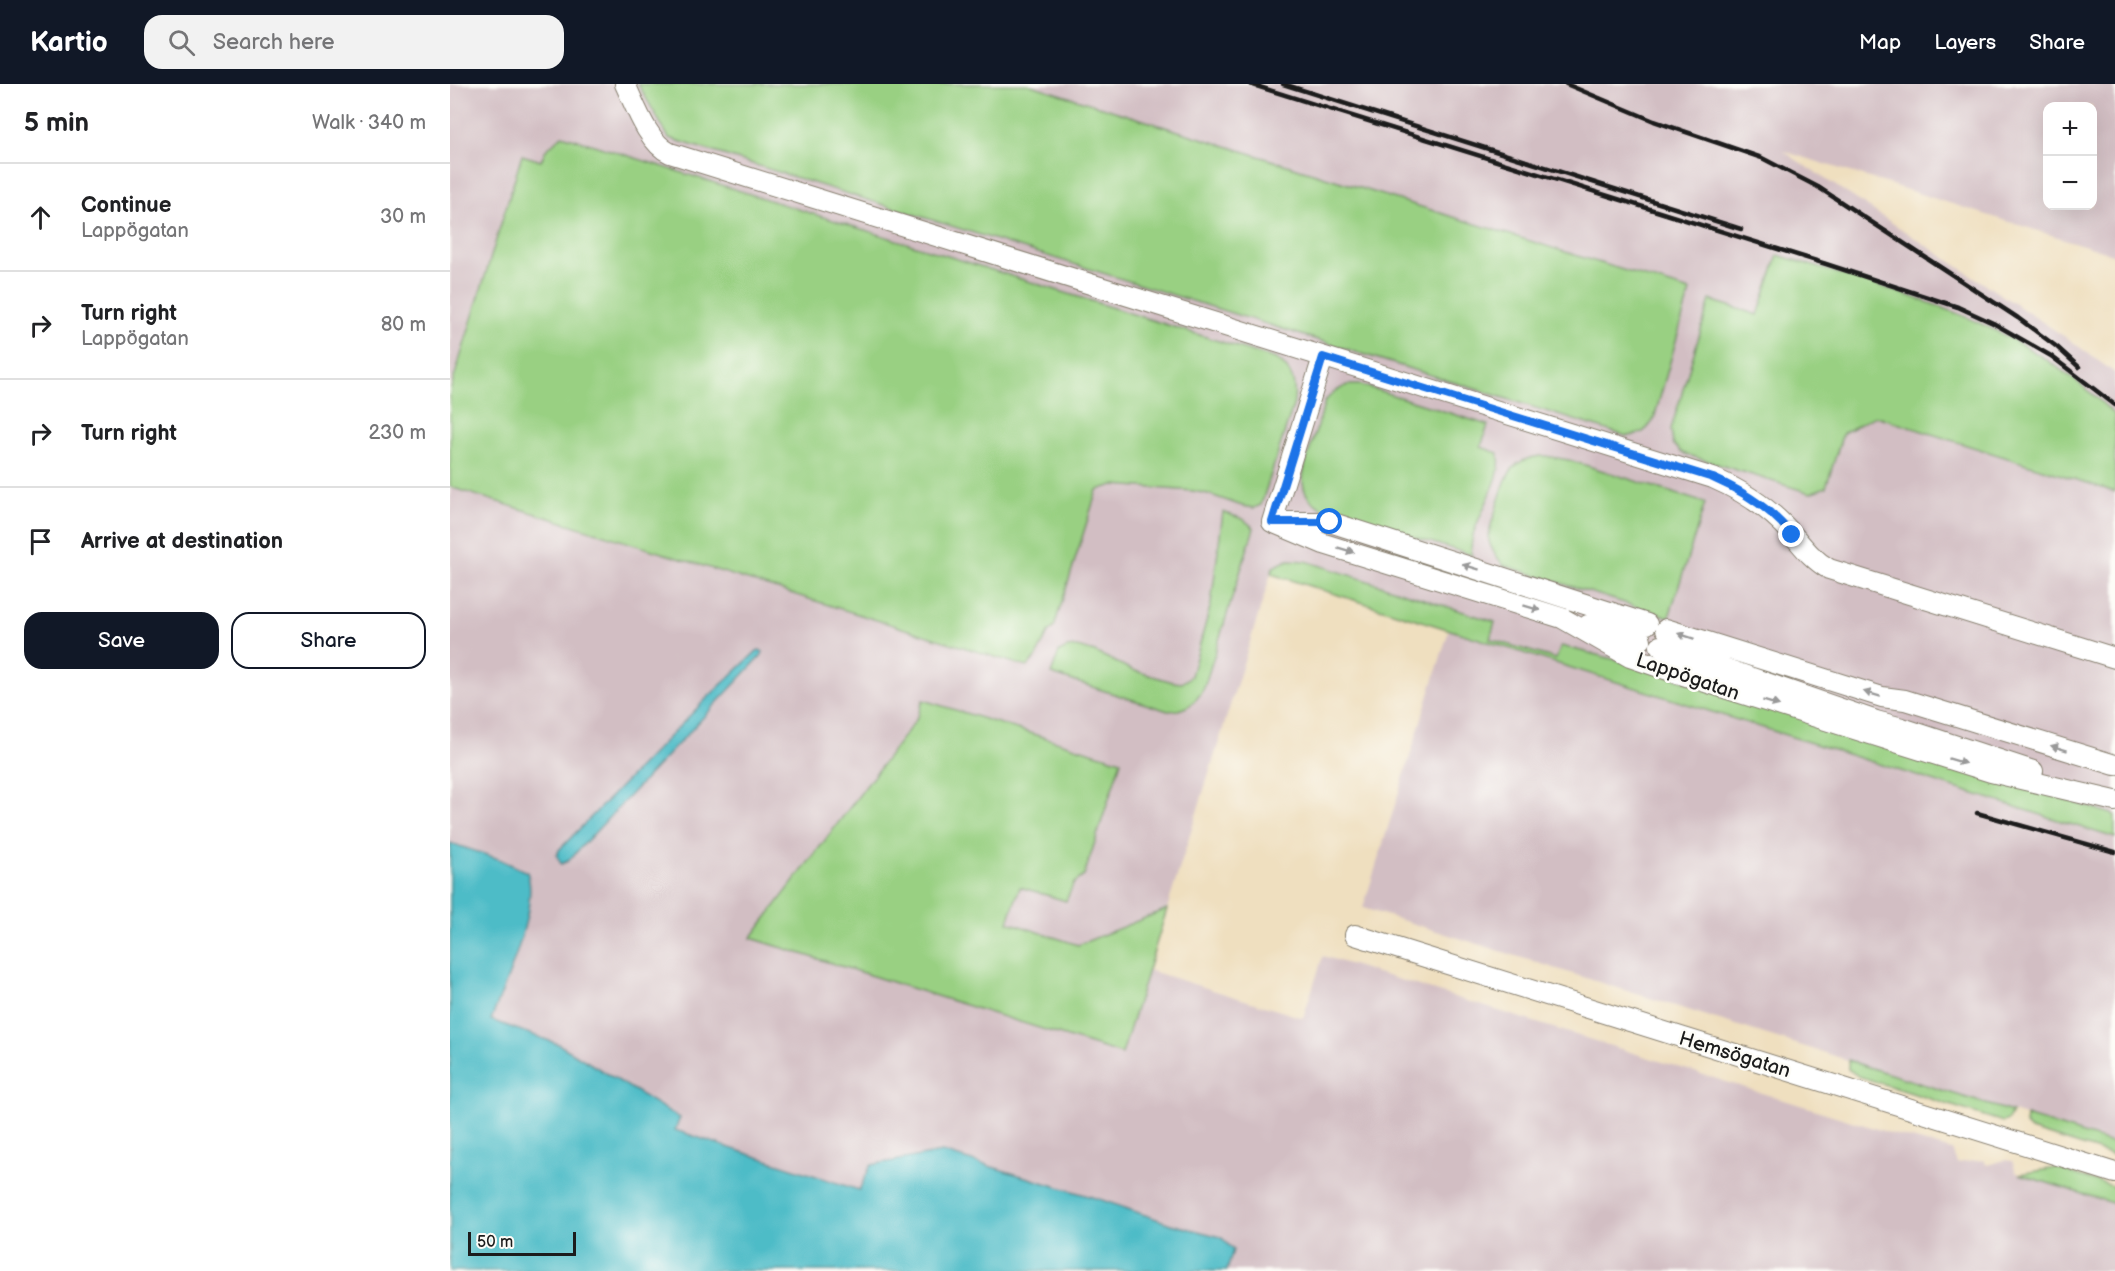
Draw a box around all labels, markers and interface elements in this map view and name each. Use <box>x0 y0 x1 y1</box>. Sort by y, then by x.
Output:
search box <box>144 15 564 69</box>
text: Kartio <box>30 26 108 59</box>
icon: search <box>165 26 198 59</box>
text: Search here <box>213 29 335 56</box>
text: Map <box>1859 30 1901 55</box>
text: Layers <box>1934 30 1996 55</box>
text: Share <box>2029 30 2085 55</box>
map controls <box>2043 102 2097 210</box>
button: + <box>2043 102 2097 156</box>
text: 5 min <box>24 108 89 139</box>
text: Walk · 340 m <box>312 111 426 135</box>
button: − <box>2043 156 2097 210</box>
text: Continue <box>81 192 171 219</box>
icon: ahead <box>24 201 57 234</box>
text: 30 m <box>380 205 426 229</box>
text: Lappögatan <box>81 219 189 243</box>
text: Turn right <box>81 300 177 327</box>
icon: right <box>24 309 57 342</box>
text: 80 m <box>381 313 426 337</box>
text: Lappögatan <box>81 327 189 351</box>
icon: right <box>24 417 57 450</box>
text: Turn right <box>81 420 177 447</box>
text: 230 m <box>369 421 426 445</box>
route start <box>1316 508 1342 534</box>
route end <box>1778 521 1804 547</box>
icon: arrive <box>24 525 57 558</box>
text: Arrive at destination <box>81 528 283 555</box>
one-way arrow <box>1337 546 1355 555</box>
one-way arrow <box>1462 562 1480 571</box>
one-way arrow <box>1523 604 1541 614</box>
button: Save <box>24 612 219 669</box>
button: Share <box>231 612 426 669</box>
one-way arrow <box>1677 631 1695 640</box>
street label: Lappögatan <box>1633 648 1743 706</box>
one-way arrow <box>1863 689 1881 698</box>
one-way arrow <box>1762 699 1780 708</box>
one-way arrow <box>2050 743 2068 752</box>
one-way arrow <box>1948 757 1966 767</box>
street label: Hemsögatan <box>1676 1027 1793 1083</box>
scale bar <box>468 1229 576 1256</box>
text: 50 m <box>477 1233 513 1252</box>

